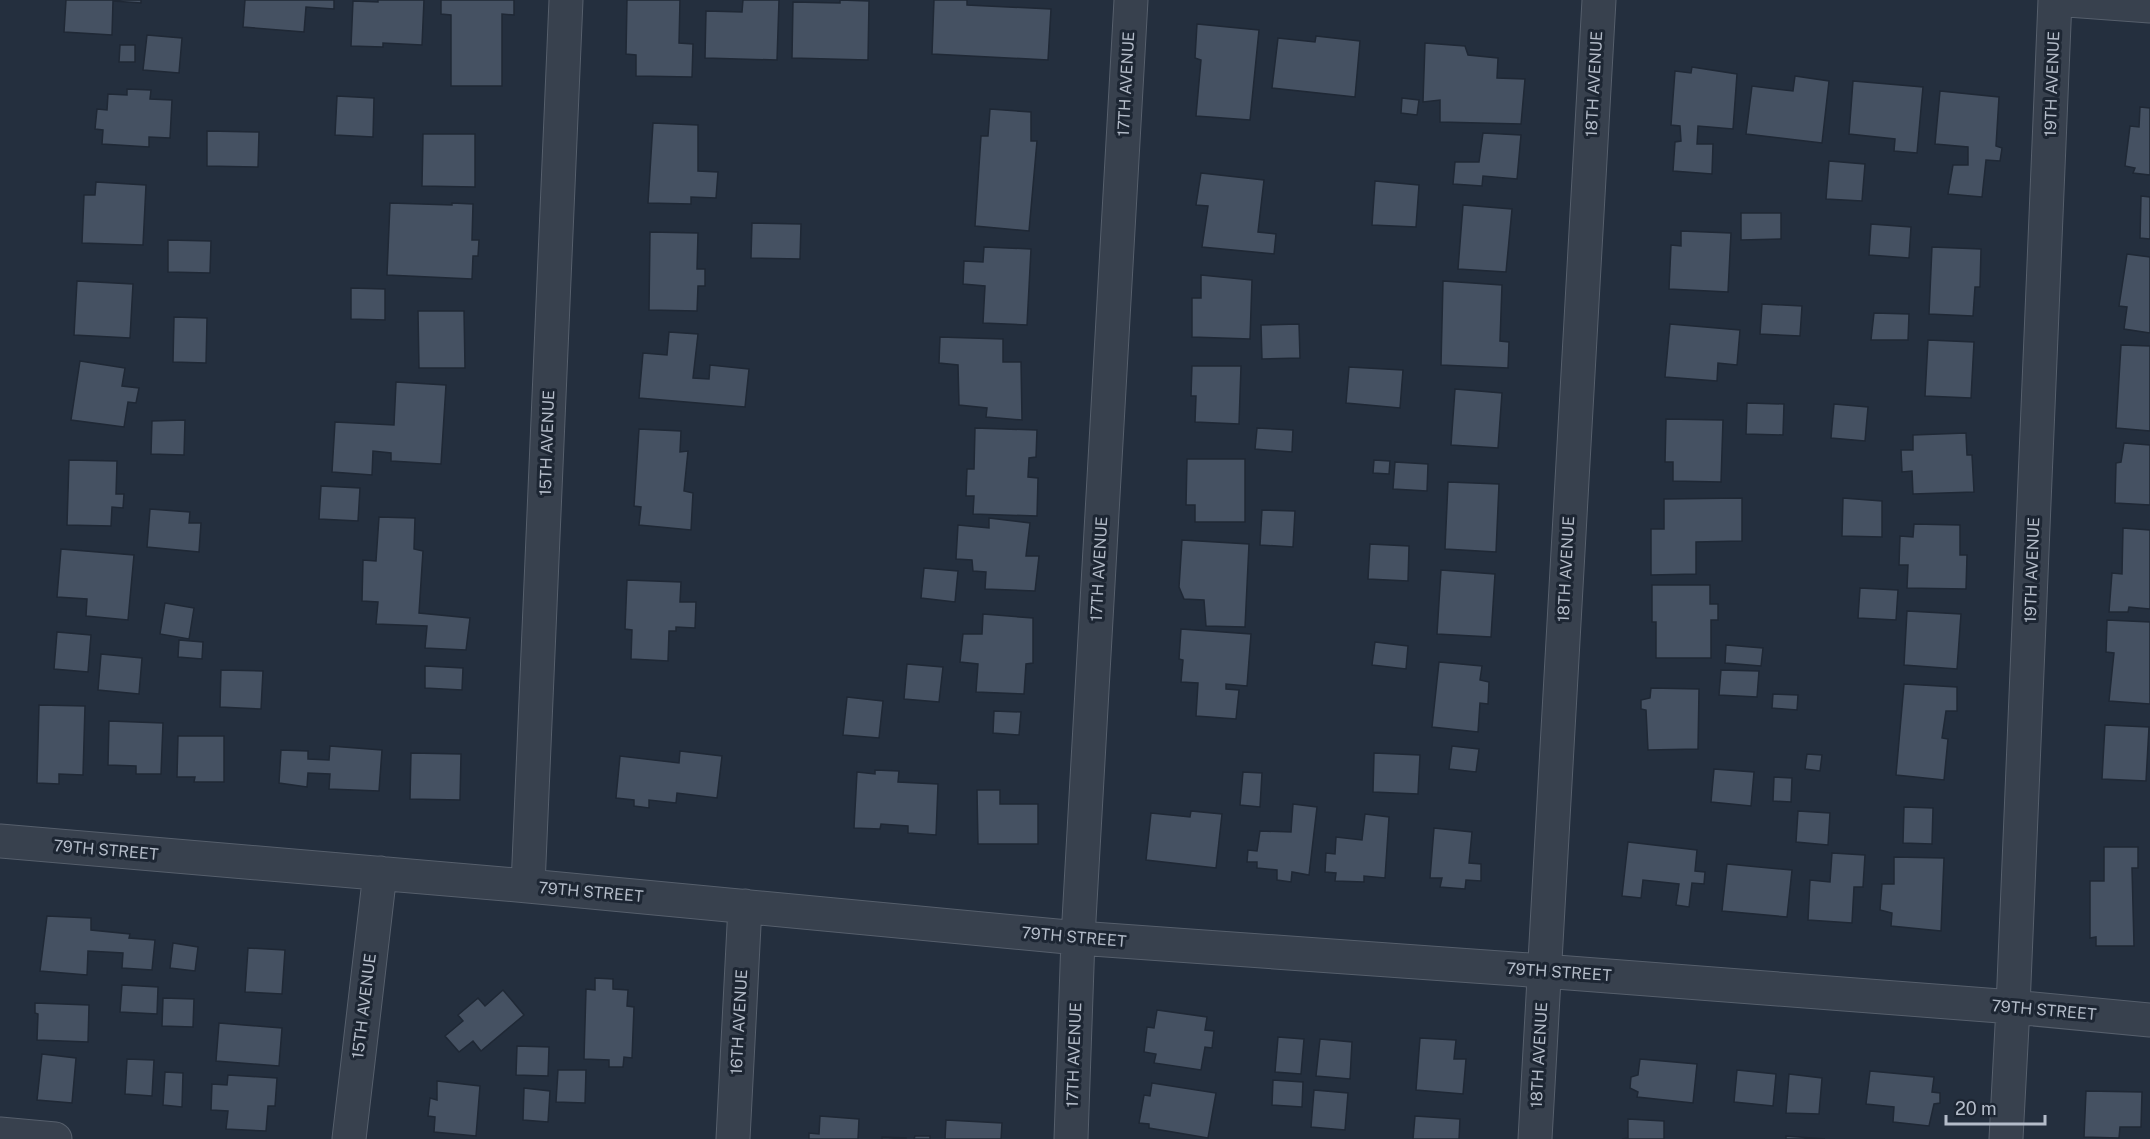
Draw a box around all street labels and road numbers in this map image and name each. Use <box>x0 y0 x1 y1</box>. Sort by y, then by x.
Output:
street label: 17TH AVENUE <box>1114 31 1138 137</box>
street label: 18TH AVENUE <box>1582 31 1606 137</box>
street label: 19TH AVENUE <box>2041 31 2063 137</box>
street label: 15TH AVENUE <box>536 390 558 496</box>
street label: 17TH AVENUE <box>1087 516 1111 622</box>
street label: 18TH AVENUE <box>1554 516 1578 622</box>
street label: 19TH AVENUE <box>2021 517 2043 623</box>
street label: 79TH STREET <box>53 836 160 864</box>
street label: 79TH STREET <box>538 878 645 906</box>
street label: 79TH STREET <box>1021 923 1128 951</box>
street label: 15TH AVENUE <box>348 952 380 1060</box>
street label: 79TH STREET <box>1506 959 1613 985</box>
street label: 16TH AVENUE <box>727 969 751 1075</box>
street label: 79TH STREET <box>1991 996 2098 1024</box>
street label: 17TH AVENUE <box>1063 1002 1085 1108</box>
street label: 18TH AVENUE <box>1527 1002 1551 1108</box>

